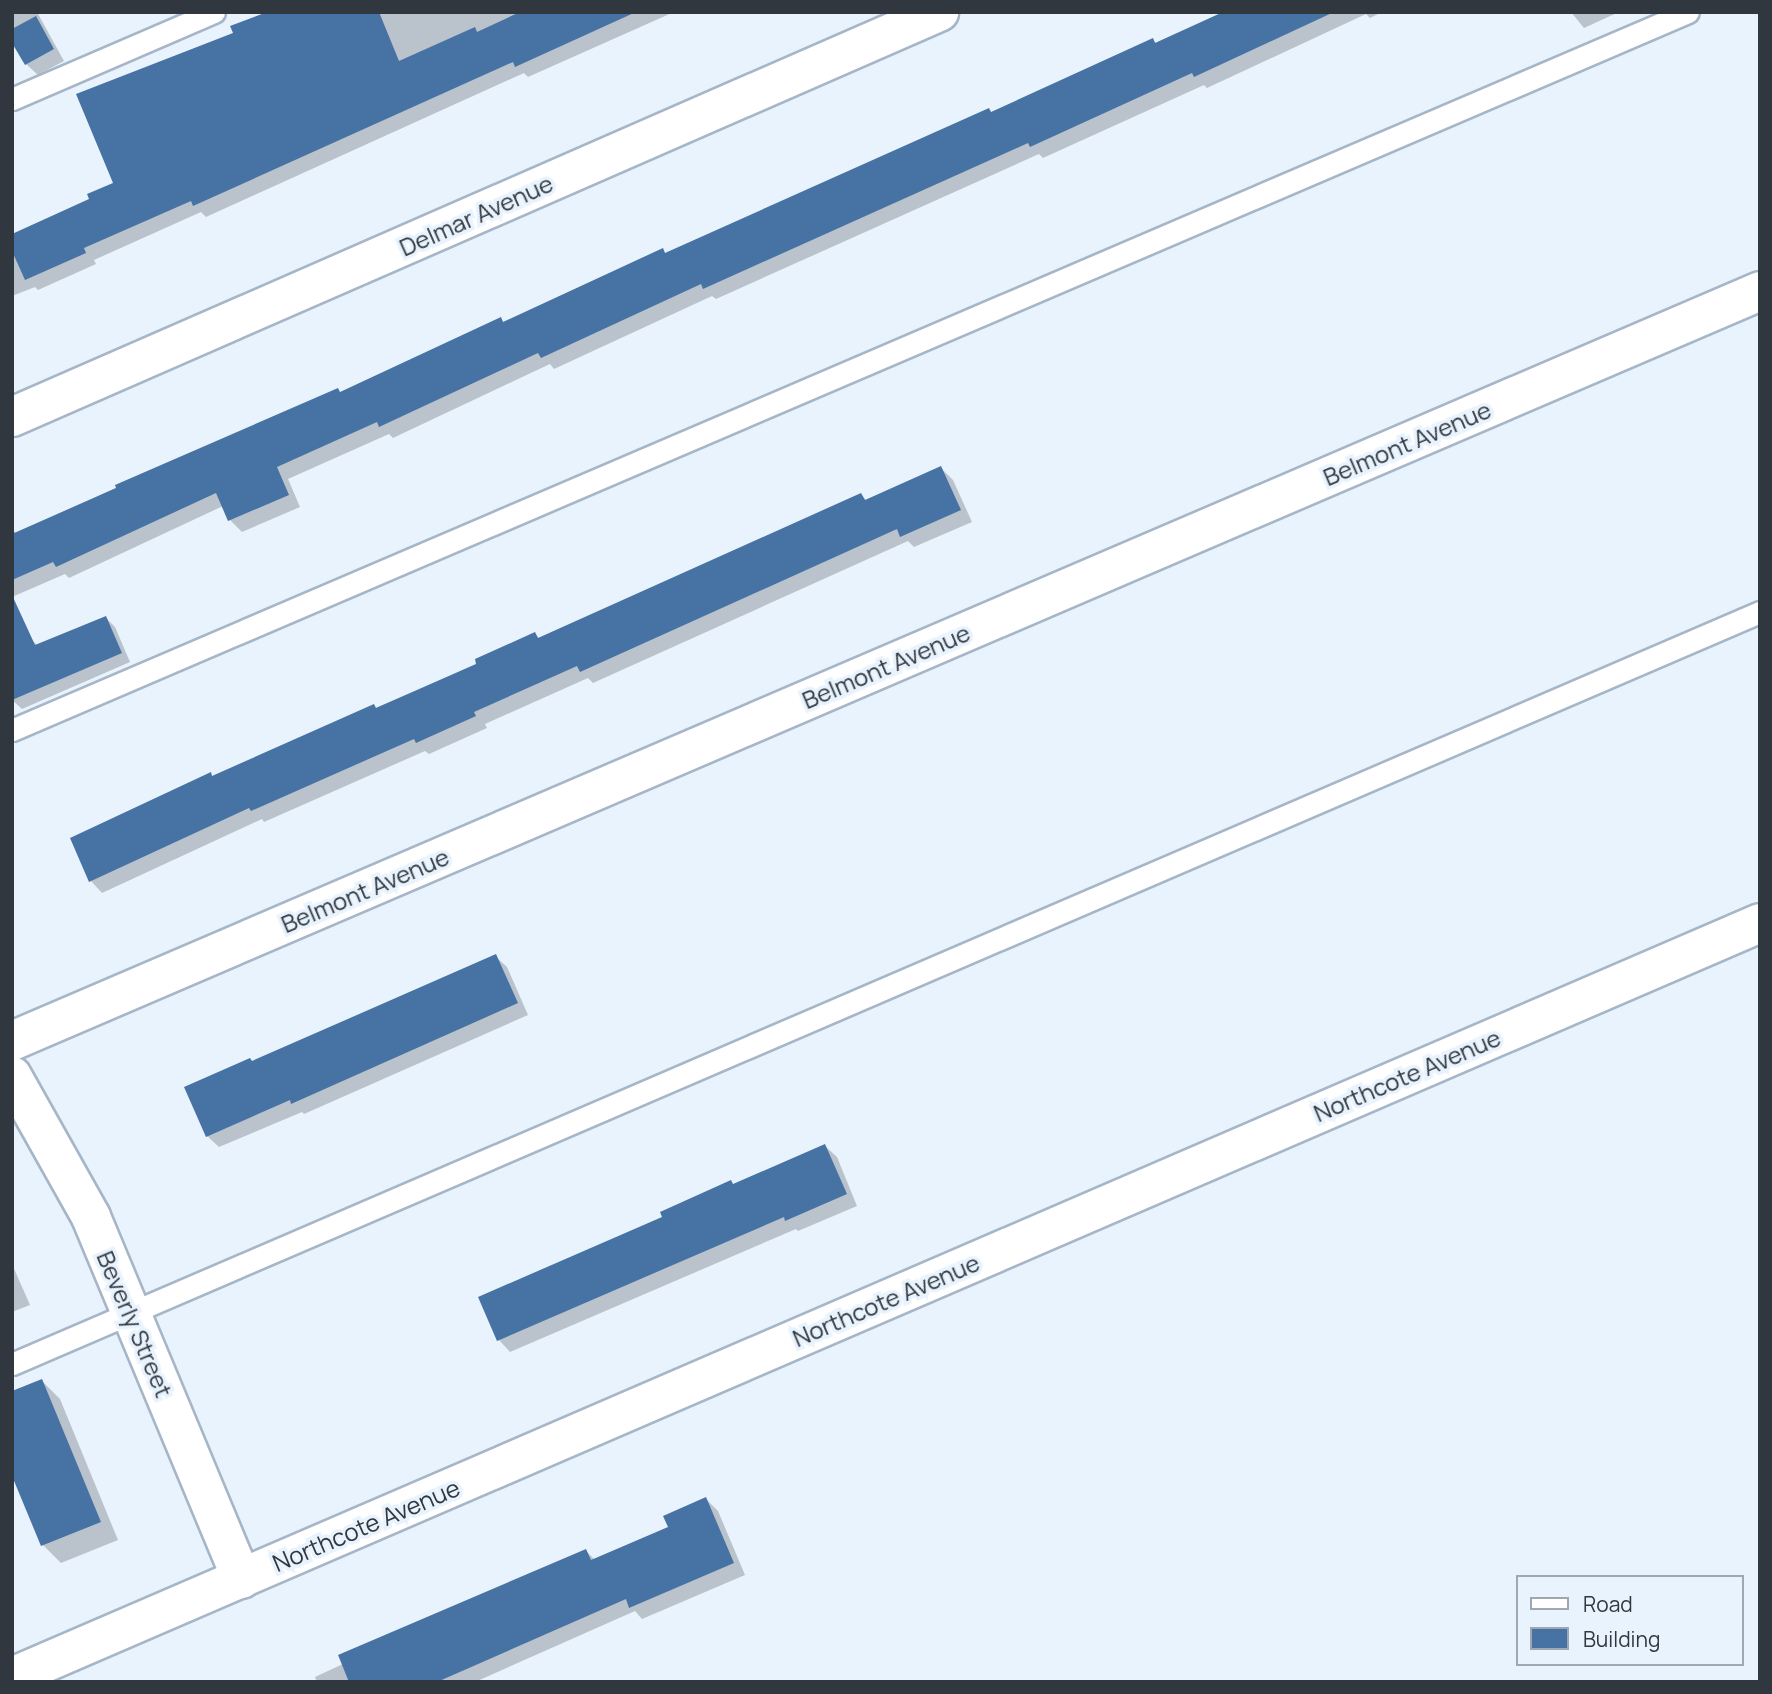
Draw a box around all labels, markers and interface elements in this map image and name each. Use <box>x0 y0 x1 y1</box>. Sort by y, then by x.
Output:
street label: Delmar Avenue <box>395 168 557 262</box>
street label: Belmont Avenue <box>1319 395 1495 491</box>
street label: Belmont Avenue <box>798 618 974 714</box>
street label: Belmont Avenue <box>277 842 453 938</box>
street label: Northcote Avenue <box>1309 1023 1505 1127</box>
street label: Beverly Street <box>91 1246 179 1402</box>
street label: Northcote Avenue <box>788 1248 984 1352</box>
street label: Northcote Avenue <box>268 1473 464 1577</box>
legend <box>1516 1575 1744 1666</box>
text: Road <box>1583 1590 1633 1618</box>
text: Building <box>1583 1625 1660 1653</box>

